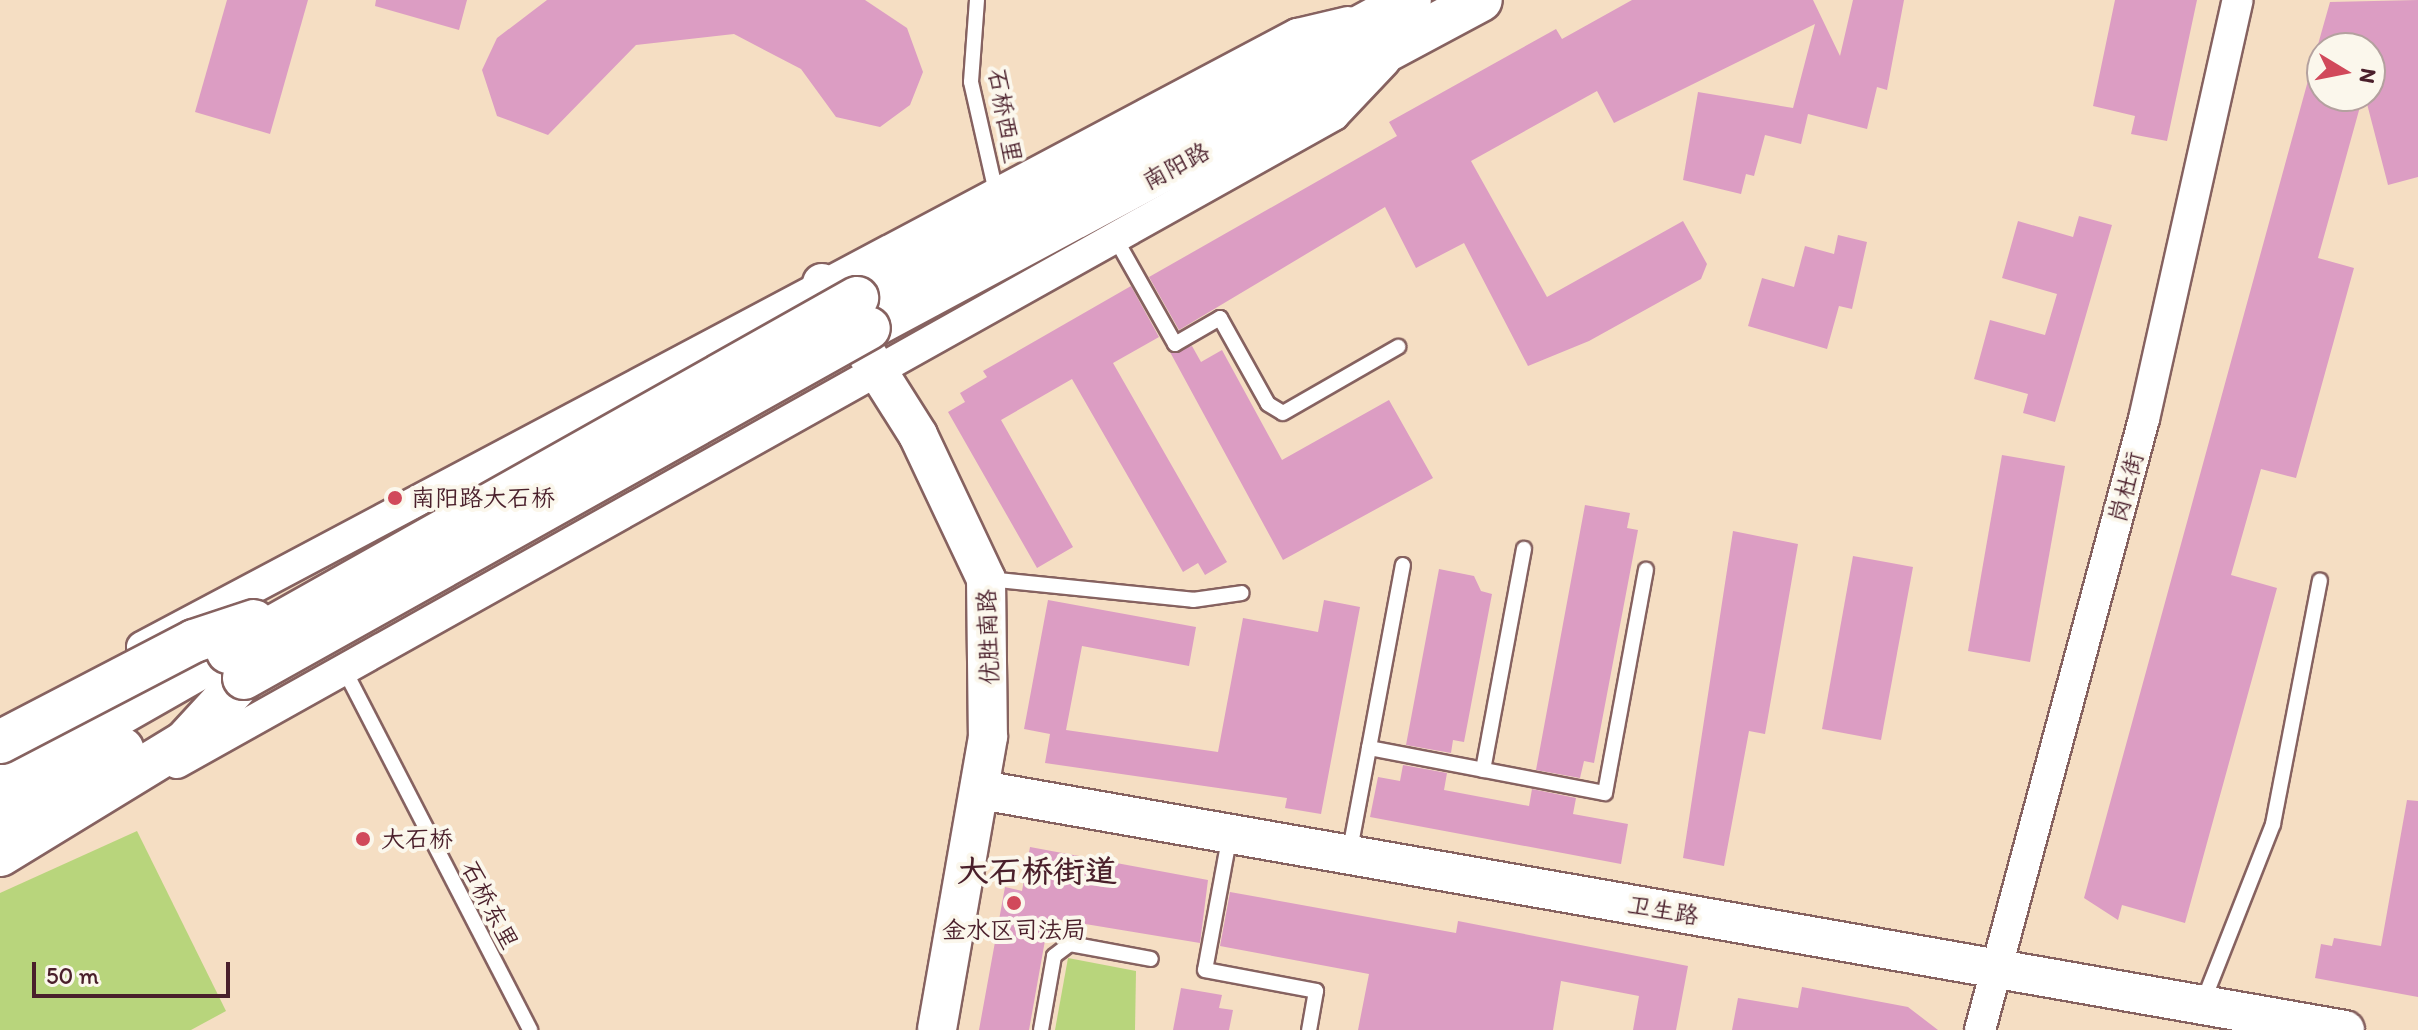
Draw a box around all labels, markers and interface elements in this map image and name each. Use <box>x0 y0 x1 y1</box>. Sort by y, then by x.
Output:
north arrow <box>2306 32 2386 112</box>
street label: 石桥西里 <box>982 66 1028 166</box>
text: N <box>2354 66 2383 86</box>
street label: 南阳路 <box>1137 136 1215 196</box>
street label: 岗杜街 <box>2103 448 2149 526</box>
place label: 南阳路大石桥 <box>411 484 555 512</box>
marker: 南阳路大石桥 <box>386 489 404 507</box>
street label: 优胜南路 <box>972 589 1004 685</box>
place label: 大石桥 <box>381 825 453 853</box>
marker: 大石桥 <box>352 828 374 850</box>
district label: 大石桥街道 <box>957 852 1117 890</box>
street label: 石桥东里 <box>455 856 525 954</box>
street label: 卫生路 <box>1625 890 1701 930</box>
marker: 金水区司法局 <box>1005 894 1023 912</box>
place label: 金水区司法局 <box>942 916 1086 944</box>
scale bar <box>36 946 234 996</box>
text: 50 m <box>46 961 99 990</box>

